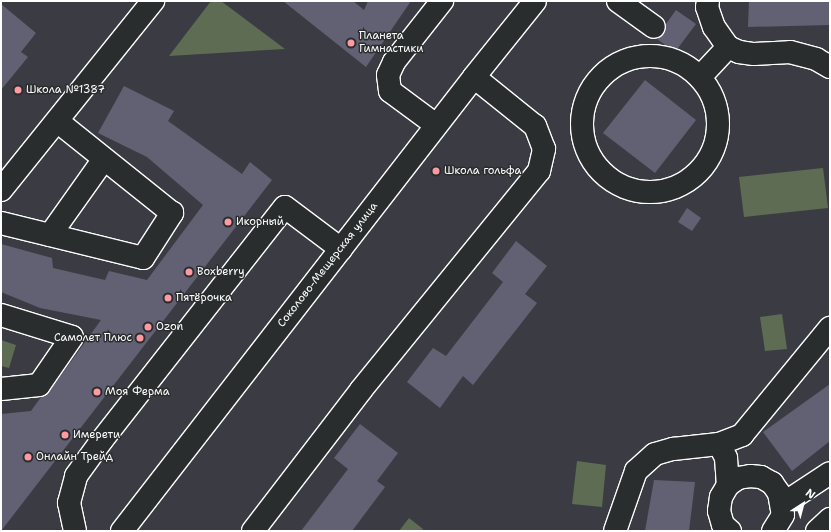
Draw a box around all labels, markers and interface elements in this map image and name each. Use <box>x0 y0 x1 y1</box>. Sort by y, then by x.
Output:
place label: Планета Гимнастики <box>359 30 423 56</box>
marker: Планета Гимнастики <box>346 38 356 48</box>
place label: Школа №1387 <box>26 83 105 97</box>
marker: Школа №1387 <box>13 85 23 95</box>
place label: Школа гольфа <box>444 164 521 178</box>
marker: Школа гольфа <box>431 166 441 176</box>
street label: Соколово-Мещерская улица <box>275 200 381 330</box>
place label: Икорный <box>236 215 284 229</box>
marker: Икорный <box>223 217 233 227</box>
place label: Boxberry <box>197 265 244 279</box>
marker: Boxberry <box>184 267 194 277</box>
place label: Пятёрочка <box>176 291 232 305</box>
marker: Пятёрочка <box>163 293 173 303</box>
place label: Ozon <box>156 320 183 334</box>
marker: Ozon <box>143 322 153 332</box>
place label: Самолет Плюс <box>54 331 132 345</box>
marker: Самолет Плюс <box>135 333 145 343</box>
place label: Моя Ферма <box>105 385 170 399</box>
marker: Моя Ферма <box>92 387 102 397</box>
place label: Имерети <box>73 428 120 442</box>
marker: Имерети <box>60 430 70 440</box>
place label: Онлайн Трейд <box>36 450 113 464</box>
marker: Онлайн Трейд <box>23 452 33 462</box>
north arrow <box>783 484 823 524</box>
text: N <box>802 485 818 503</box>

